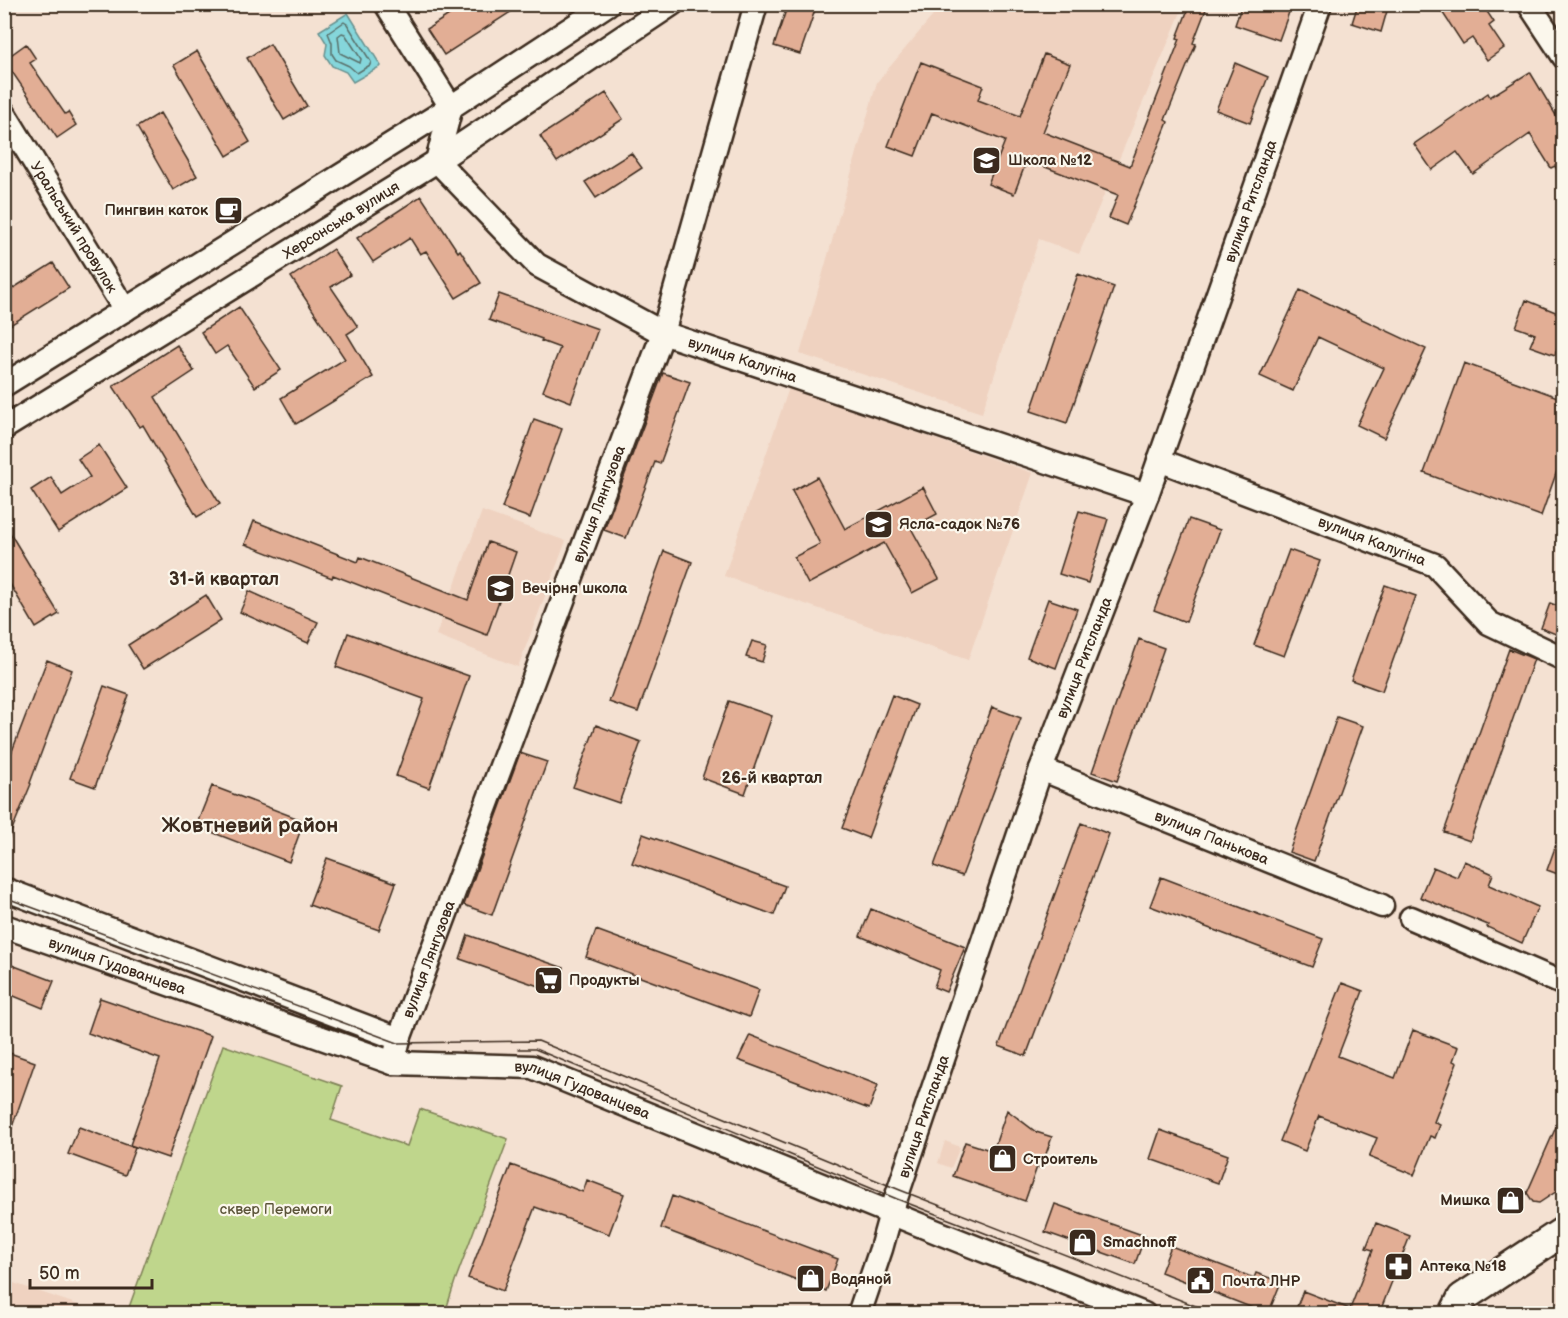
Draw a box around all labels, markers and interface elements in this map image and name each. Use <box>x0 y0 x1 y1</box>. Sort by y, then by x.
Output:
street label: вулиця Ритсланда <box>1220 137 1281 265</box>
school or university icon: Школа №12 <box>971 144 1003 176</box>
place label: Школа №12 <box>1008 151 1092 170</box>
street label: Уральський провулок <box>27 158 122 297</box>
street label: Херсонська вулиця <box>279 177 403 263</box>
cafe icon: Пингвин каток <box>213 194 245 226</box>
place label: Пингвин каток <box>104 201 209 220</box>
street label: вулиця Калугіна <box>686 333 800 387</box>
street label: вулиця Лянгузова <box>568 442 630 565</box>
school or university icon: Ясла-садок №76 <box>862 508 894 540</box>
street label: вулиця Калугіна <box>1315 512 1429 570</box>
place label: Ясла-садок №76 <box>899 515 1020 534</box>
district label: 31-й квартал <box>169 569 279 590</box>
school or university icon: Вечірня школа <box>485 572 517 604</box>
place label: Вечірня школа <box>522 579 628 598</box>
street label: вулиця Ритсланда <box>1052 594 1116 721</box>
district label: 26-й квартал <box>722 769 823 788</box>
street label: вулиця Панькова <box>1152 806 1272 869</box>
district label: Жовтневий район <box>162 813 338 838</box>
street label: вулиця Лянгузова <box>398 898 460 1020</box>
street label: вулиця Гудованцева <box>46 933 188 999</box>
supermarket icon: Продукты <box>532 964 564 996</box>
place label: Продукты <box>569 971 640 990</box>
street label: вулиця Ритсланда <box>894 1052 953 1180</box>
street label: вулиця Гудованцева <box>514 1057 653 1124</box>
shop icon: Строитель <box>986 1143 1018 1175</box>
place label: Строитель <box>1023 1150 1098 1169</box>
shop icon: Мишка <box>1495 1184 1527 1216</box>
place label: Мишка <box>1440 1191 1490 1210</box>
park label: сквер Перемоги <box>220 1200 332 1219</box>
shop icon: Smachnoff <box>1066 1226 1098 1258</box>
place label: Smachnoff <box>1103 1233 1177 1252</box>
pharmacy icon: Аптека №18 <box>1383 1250 1415 1282</box>
scale bar <box>30 1252 152 1290</box>
place label: Аптека №18 <box>1419 1257 1506 1276</box>
text: 50 m <box>39 1263 80 1284</box>
shop icon: Водяной <box>794 1263 826 1295</box>
public building icon: Почта ЛНР <box>1185 1265 1217 1297</box>
place label: Водяной <box>831 1270 892 1289</box>
place label: Почта ЛНР <box>1222 1272 1301 1291</box>

